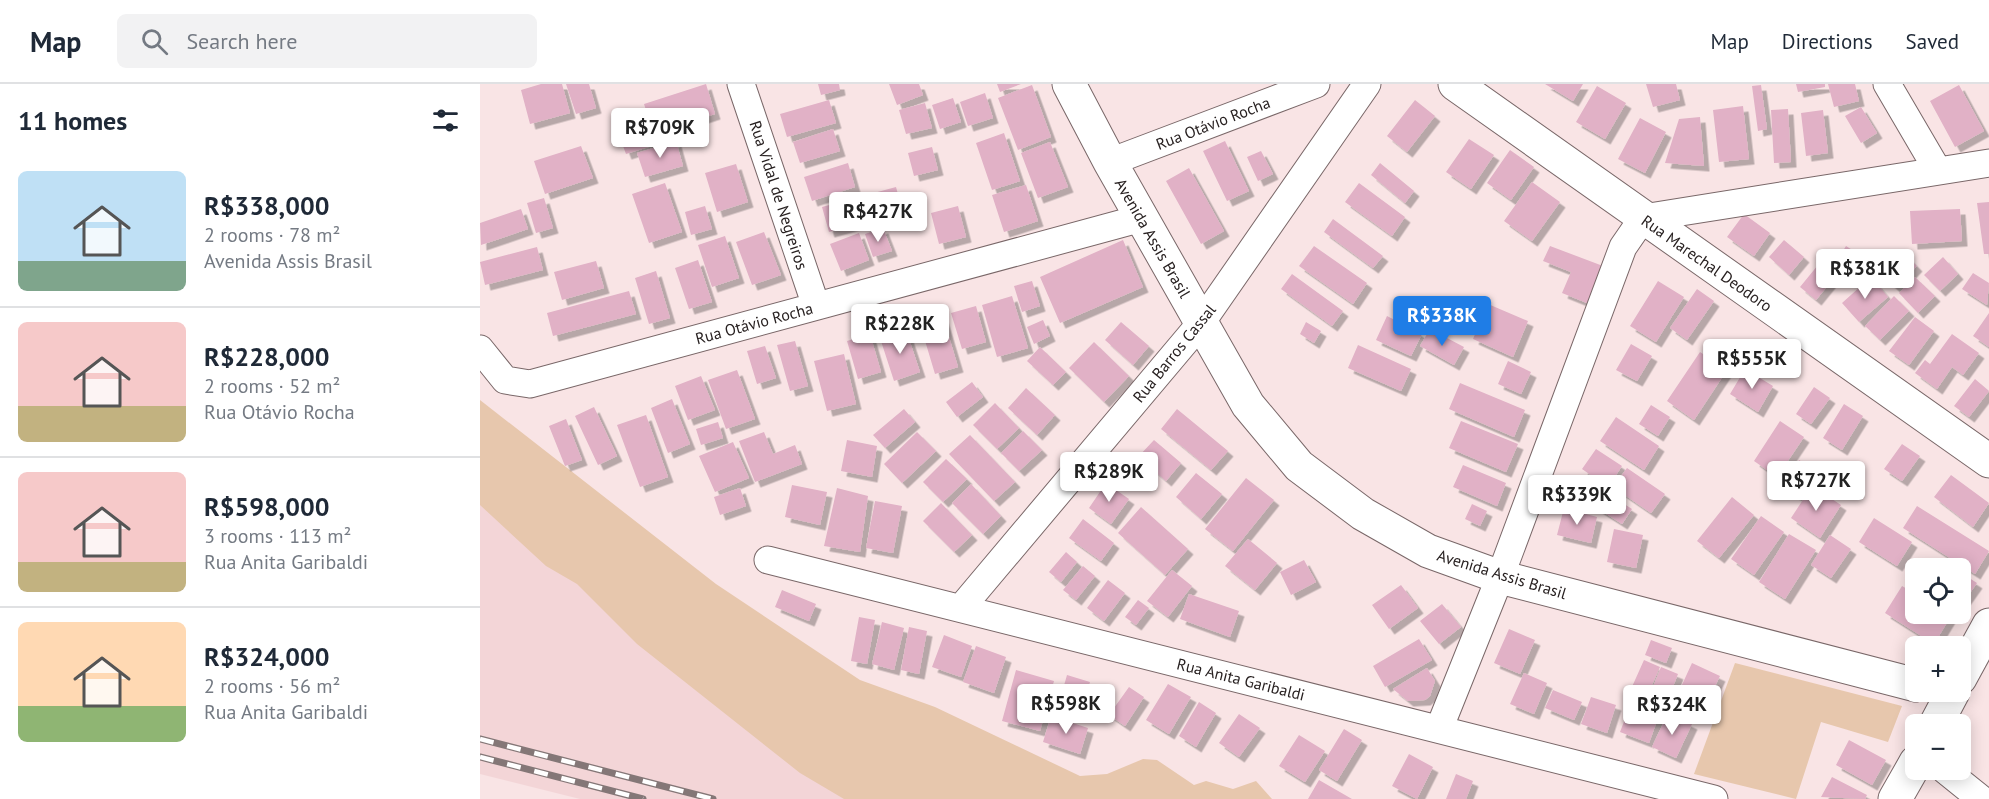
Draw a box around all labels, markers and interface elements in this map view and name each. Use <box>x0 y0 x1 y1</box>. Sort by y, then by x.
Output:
search box <box>117 14 537 68</box>
text: Map <box>30 23 81 60</box>
icon: search <box>138 25 171 58</box>
text: Search here <box>186 27 297 55</box>
text: Map <box>1710 28 1749 55</box>
text: Directions <box>1782 28 1873 55</box>
text: Saved <box>1906 28 1959 55</box>
street label: Rua Otávio Rocha <box>1153 92 1273 154</box>
text: 11 homes <box>18 104 127 137</box>
icon: filters <box>429 104 462 137</box>
pin: R$709K <box>611 108 709 159</box>
text: R$709K <box>625 114 695 140</box>
street label: Rua Vidal de Negreiros <box>745 118 813 272</box>
street label: Avenida Assis Brasil <box>1111 175 1195 301</box>
text: R$338,000 <box>204 189 329 222</box>
pin: R$427K <box>829 192 927 243</box>
icon: home <box>66 195 138 267</box>
text: R$427K <box>843 198 913 224</box>
street label: Rua Marechal Deodoro <box>1638 210 1776 316</box>
text: 2 rooms · 78 m² <box>204 222 340 248</box>
text: Avenida Assis Brasil <box>204 248 372 274</box>
pin: R$381K <box>1816 249 1914 300</box>
text: R$381K <box>1830 255 1900 281</box>
pin: R$338K <box>1393 296 1491 347</box>
street label: Rua Otávio Rocha <box>693 298 815 348</box>
street label: Rua Barros Cassal <box>1128 300 1220 406</box>
text: R$338K <box>1407 302 1477 328</box>
pin: R$228K <box>851 304 949 355</box>
text: R$228K <box>865 310 935 336</box>
pin: R$555K <box>1703 339 1801 390</box>
text: R$228,000 <box>204 340 329 373</box>
text: R$555K <box>1717 345 1787 371</box>
icon: home <box>66 346 138 418</box>
text: 2 rooms · 52 m² <box>204 373 340 399</box>
text: Rua Otávio Rocha <box>204 399 355 425</box>
pin: R$289K <box>1060 452 1158 503</box>
text: R$289K <box>1074 458 1144 484</box>
pin: R$727K <box>1767 461 1865 512</box>
text: R$727K <box>1781 467 1851 493</box>
pin: R$339K <box>1528 475 1626 526</box>
text: R$339K <box>1542 481 1612 507</box>
text: R$598,000 <box>204 490 329 523</box>
icon: home <box>66 496 138 568</box>
text: 3 rooms · 113 m² <box>204 523 351 549</box>
street label: Avenida Assis Brasil <box>1435 545 1569 603</box>
text: Rua Anita Garibaldi <box>204 549 368 575</box>
map controls <box>1905 558 1971 780</box>
button: locate <box>1905 558 1971 624</box>
button: + <box>1905 636 1971 702</box>
text: R$324,000 <box>204 640 329 673</box>
icon: home <box>66 646 138 718</box>
street label: Rua Anita Garibaldi <box>1175 653 1307 705</box>
text: 2 rooms · 56 m² <box>204 673 340 699</box>
pin: R$598K <box>1017 684 1115 735</box>
pin: R$324K <box>1623 685 1721 736</box>
text: R$598K <box>1031 690 1101 716</box>
text: R$324K <box>1637 691 1707 717</box>
text: Rua Anita Garibaldi <box>204 699 368 725</box>
button: − <box>1905 714 1971 780</box>

